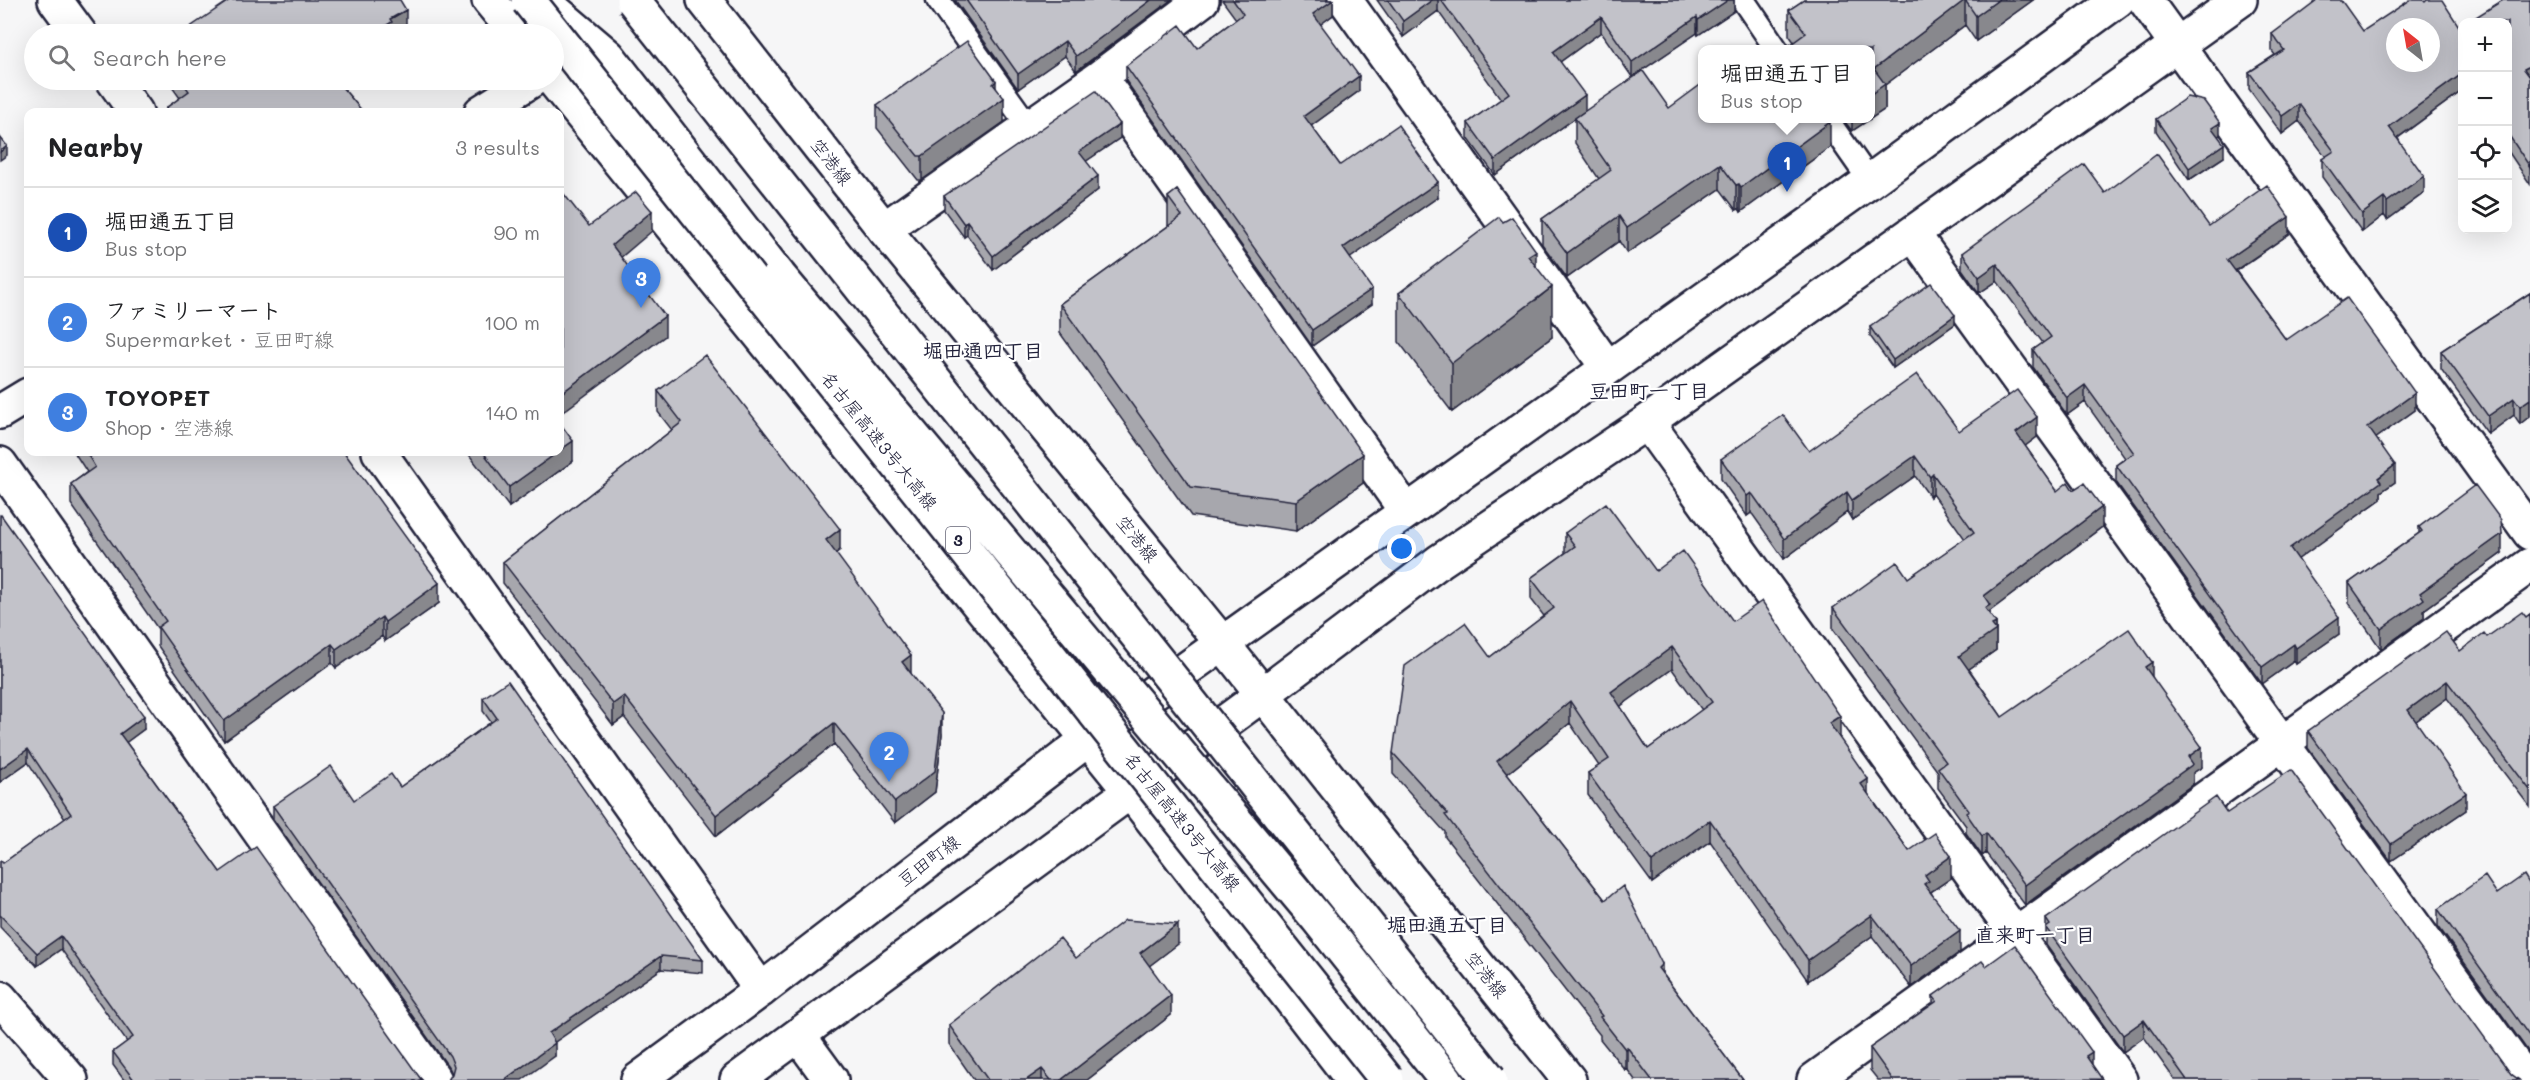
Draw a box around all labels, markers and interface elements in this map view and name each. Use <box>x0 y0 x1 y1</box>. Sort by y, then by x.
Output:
north arrow <box>2386 18 2440 72</box>
map controls <box>2458 18 2512 234</box>
button: + <box>2458 18 2512 72</box>
search box <box>24 24 564 90</box>
icon: search <box>45 41 78 74</box>
text: Search here <box>93 43 227 72</box>
popup <box>1698 45 1875 123</box>
text: 堀田通五丁目 <box>1720 58 1853 87</box>
button: − <box>2458 72 2512 126</box>
text: Bus stop <box>1720 87 1803 113</box>
button: locate <box>2458 126 2512 180</box>
text: Nearby <box>48 130 143 164</box>
street label: 空港線 <box>806 133 858 190</box>
text: 3 results <box>455 134 540 160</box>
pin: 1 <box>1768 142 1806 192</box>
button: layers <box>2458 180 2512 234</box>
text: 堀田通五丁目 <box>105 206 237 235</box>
text: 1 <box>63 219 72 245</box>
text: 90 m <box>494 219 540 245</box>
text: Bus stop <box>105 235 187 261</box>
pin: 3 <box>622 258 660 308</box>
text: ファミリーマート <box>105 295 282 324</box>
text: 2 <box>62 309 73 335</box>
text: 100 m <box>484 309 540 335</box>
text: Supermarket · 豆田町線 <box>105 326 334 352</box>
district label: 堀田通四丁目 <box>923 337 1043 363</box>
street label: 名古屋高速3号大高線 <box>816 366 943 515</box>
district label: 豆田町一丁目 <box>1589 377 1709 403</box>
text: TOYOPET <box>105 383 210 412</box>
text: 3 <box>62 399 74 425</box>
text: 140 m <box>485 399 540 425</box>
text: Shop · 空港線 <box>105 414 233 440</box>
street label: 空港線 <box>1111 510 1164 567</box>
road number: 3 <box>946 527 970 553</box>
your location <box>1387 534 1416 563</box>
pin: 2 <box>870 732 908 782</box>
street label: 名古屋高速3号大高線 <box>1119 747 1246 896</box>
street label: 豆田町線 <box>892 829 964 891</box>
district label: 堀田通五丁目 <box>1387 911 1507 937</box>
district label: 直来町一丁目 <box>1975 921 2095 947</box>
street label: 空港線 <box>1460 946 1513 1003</box>

